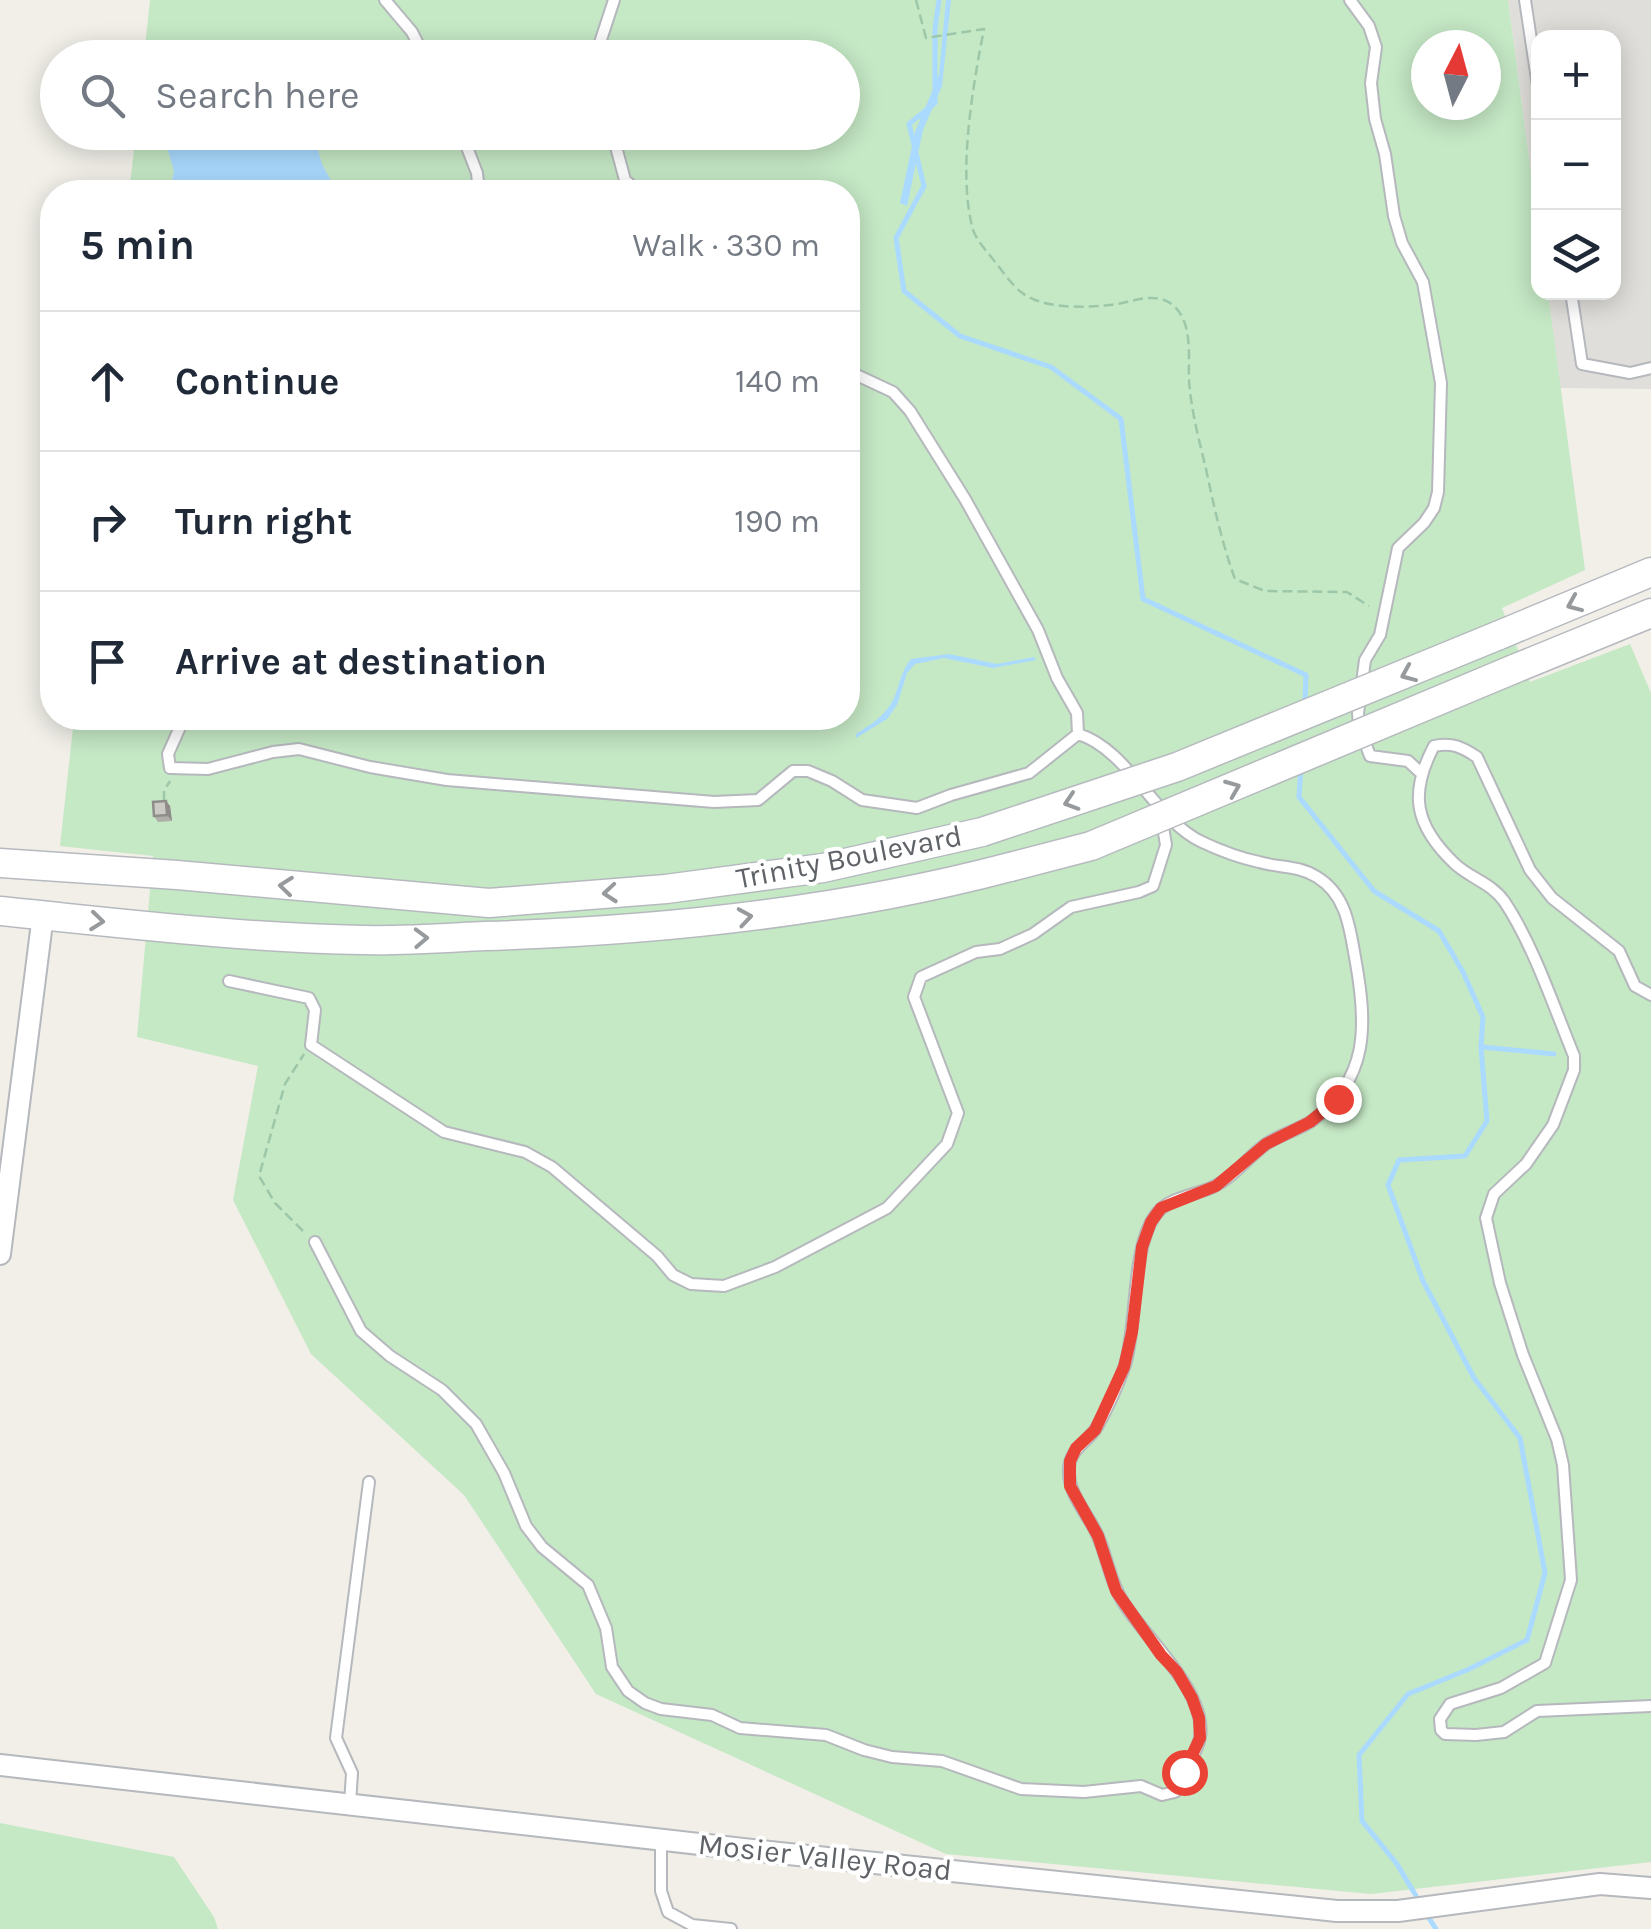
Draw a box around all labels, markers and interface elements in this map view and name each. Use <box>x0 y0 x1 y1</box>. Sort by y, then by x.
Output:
north arrow <box>1411 30 1501 120</box>
map controls <box>1531 30 1621 300</box>
button: + <box>1531 30 1621 120</box>
search box <box>40 40 860 150</box>
icon: search <box>75 68 130 123</box>
text: Search here <box>155 73 359 118</box>
button: − <box>1531 120 1621 210</box>
button: layers <box>1531 210 1621 300</box>
text: 5 min <box>80 220 195 270</box>
text: Walk · 330 m <box>633 227 820 264</box>
icon: ahead <box>80 354 135 409</box>
text: Continue <box>175 359 339 404</box>
text: 140 m <box>735 363 820 400</box>
icon: right <box>80 494 135 549</box>
text: Turn right <box>175 499 352 544</box>
text: 190 m <box>734 503 820 540</box>
one-way arrow <box>1566 592 1584 612</box>
icon: arrive <box>80 634 135 689</box>
text: Arrive at destination <box>175 639 547 684</box>
one-way arrow <box>1400 662 1417 682</box>
one-way arrow <box>1224 780 1241 800</box>
one-way arrow <box>1064 791 1081 811</box>
street label: Trinity Boulevard <box>733 817 965 897</box>
one-way arrow <box>278 876 294 897</box>
one-way arrow <box>601 882 617 904</box>
one-way arrow <box>737 907 753 928</box>
one-way arrow <box>89 910 105 931</box>
one-way arrow <box>414 928 430 949</box>
route end <box>1316 1077 1362 1123</box>
route start <box>1162 1750 1208 1796</box>
street label: Mosier Valley Road <box>696 1826 954 1888</box>

